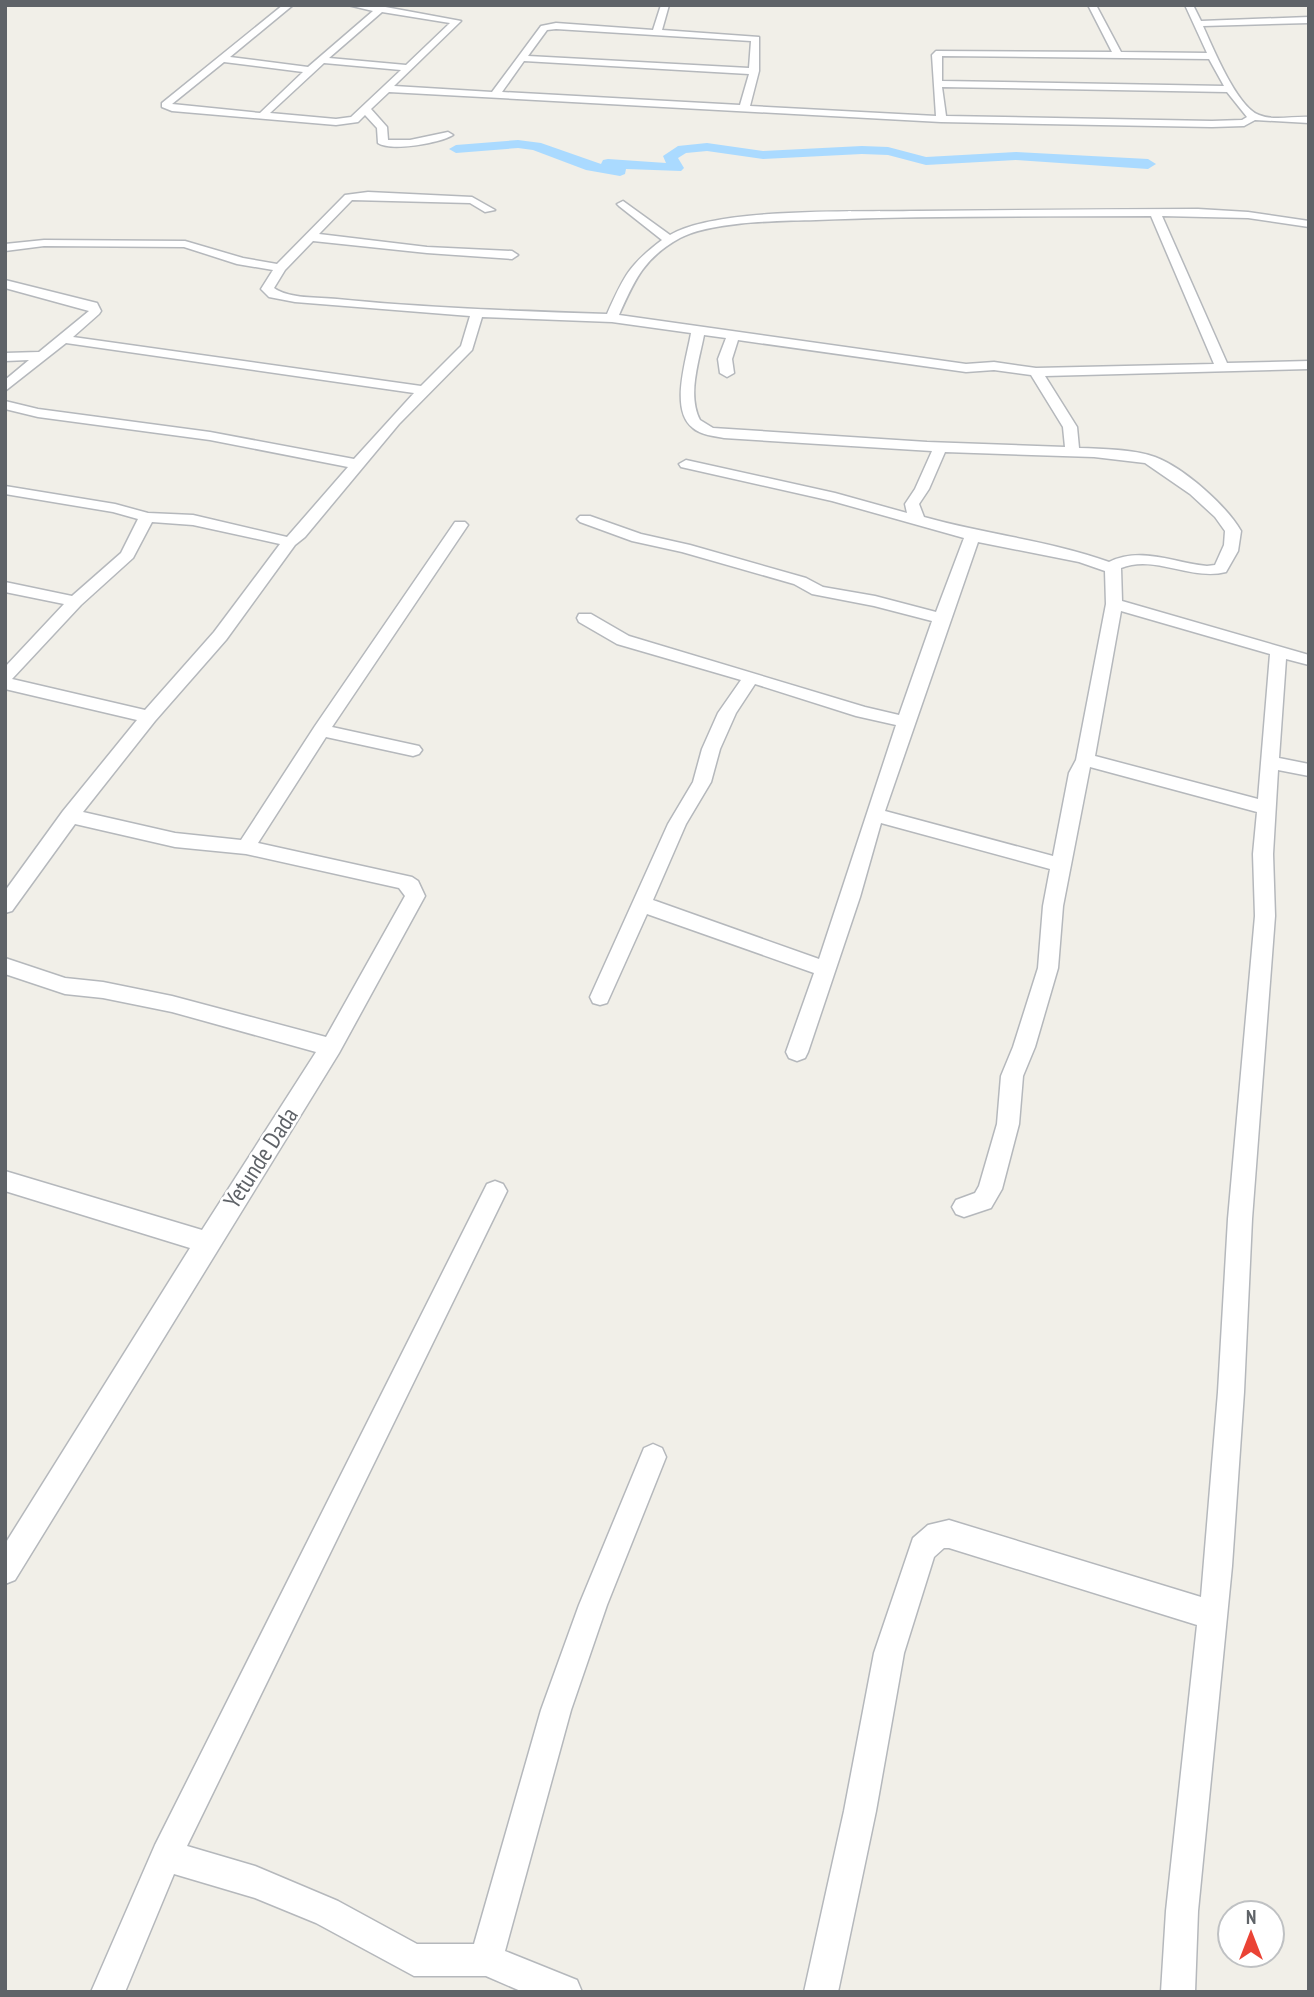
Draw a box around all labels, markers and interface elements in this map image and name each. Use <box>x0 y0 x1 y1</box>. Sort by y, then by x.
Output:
street label: Yetunde Dada <box>216 1101 305 1214</box>
north arrow <box>1216 1899 1286 1969</box>
text: N <box>1246 1905 1256 1929</box>

